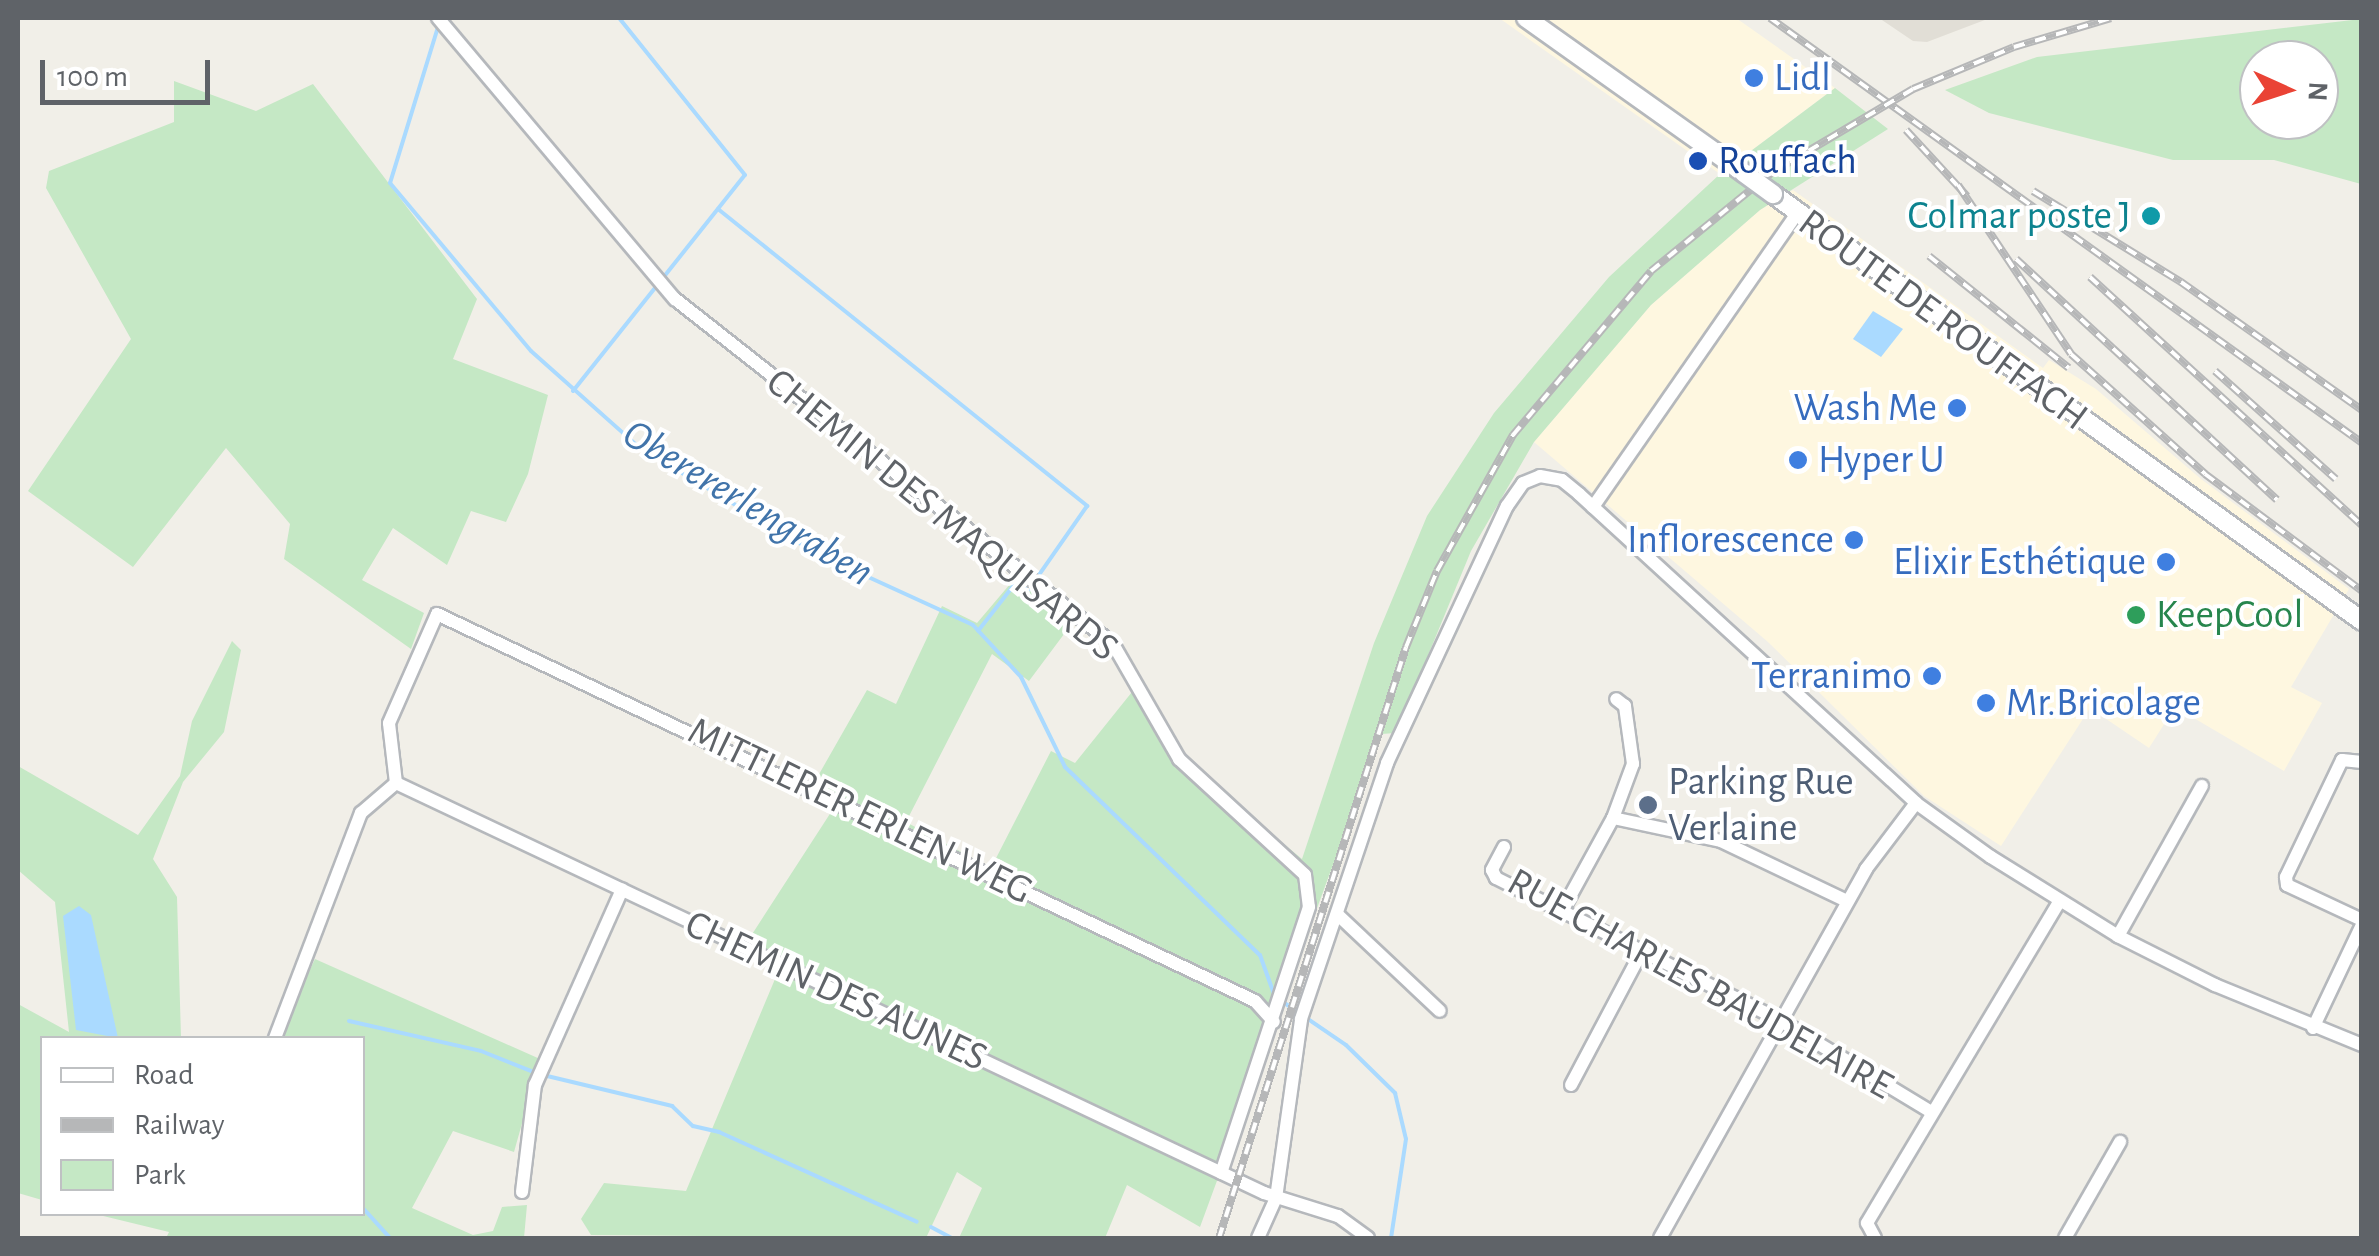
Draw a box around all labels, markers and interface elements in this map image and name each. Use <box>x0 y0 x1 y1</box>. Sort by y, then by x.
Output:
scale bar <box>45 40 215 102</box>
north arrow <box>2239 40 2339 140</box>
place label: Lidl <box>1774 54 1831 102</box>
text: 100 m <box>57 62 128 92</box>
marker: Lidl <box>1743 67 1765 89</box>
text: N <box>2302 81 2331 102</box>
place label: Rouffach <box>1718 137 1857 185</box>
marker: Rouffach <box>1687 150 1709 172</box>
place label: Colmar poste J <box>1907 192 2131 240</box>
street label: ROUTE DE ROUFFACH <box>1789 199 2097 441</box>
marker: Colmar poste J <box>2140 205 2162 227</box>
street label: CHEMIN DES MAQUISARDS <box>756 358 1128 672</box>
place label: Wash Me <box>1794 384 1937 432</box>
marker: Wash Me <box>1946 397 1968 419</box>
water label: Oberererlengraben <box>614 409 882 597</box>
place label: Hyper U <box>1818 436 1945 484</box>
marker: Hyper U <box>1787 449 1809 471</box>
place label: Inflorescence <box>1627 516 1834 564</box>
marker: Inflorescence <box>1843 529 1865 551</box>
place label: Elixir Esthétique <box>1893 538 2146 586</box>
marker: Elixir Esthétique <box>2155 551 2177 573</box>
place label: KeepCool <box>2156 591 2303 639</box>
marker: KeepCool <box>2125 604 2147 626</box>
place label: Terranimo <box>1751 652 1912 700</box>
marker: Terranimo <box>1921 665 1943 687</box>
place label: Mr.Bricolage <box>2006 679 2201 727</box>
marker: Mr.Bricolage <box>1975 692 1997 714</box>
street label: MITTLERER ERLEN WEG <box>680 707 1040 915</box>
place label: Parking Rue Verlaine <box>1668 758 1854 852</box>
marker: Parking Rue Verlaine <box>1637 794 1659 816</box>
street label: RUE CHARLES BAUDELAIRE <box>1499 858 1901 1110</box>
street label: CHEMIN DES AUNES <box>678 900 994 1082</box>
legend <box>40 1036 365 1216</box>
text: Road <box>134 1060 194 1090</box>
text: Railway <box>134 1110 225 1140</box>
text: Park <box>134 1160 186 1190</box>

